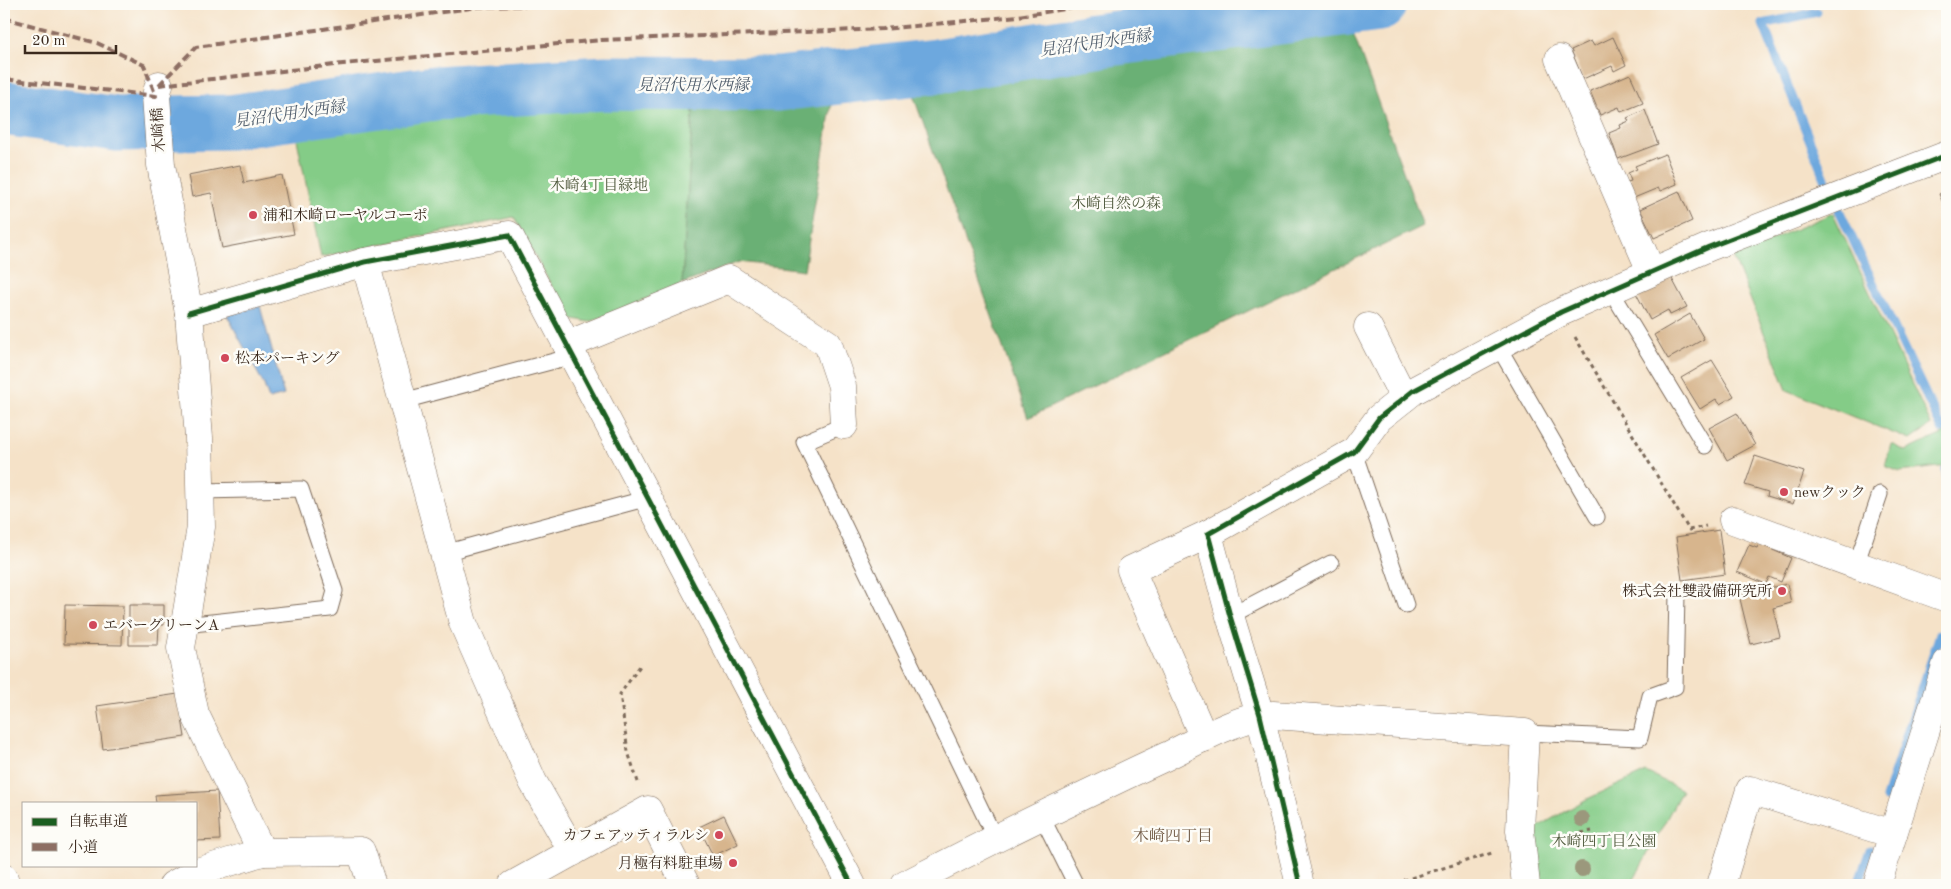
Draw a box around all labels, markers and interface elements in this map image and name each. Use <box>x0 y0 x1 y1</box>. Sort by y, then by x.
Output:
scale bar <box>25 22 116 54</box>
water label: 見沼代用水西縁 <box>1038 26 1154 60</box>
text: 20 m <box>32 34 66 49</box>
water label: 見沼代用水西縁 <box>637 76 751 94</box>
water label: 見沼代用水西縁 <box>232 97 348 131</box>
street label: 木崎橋 <box>148 107 169 153</box>
park label: 木崎4丁目緑地 <box>550 177 648 194</box>
park label: 木崎自然の森 <box>1071 195 1161 212</box>
place label: 浦和木崎ローヤルコーポ <box>263 207 428 224</box>
marker: 浦和木崎ローヤルコーポ <box>247 209 259 221</box>
place label: 松本パーキング <box>235 350 340 367</box>
marker: 松本パーキング <box>219 352 231 364</box>
place label: newクック <box>1794 485 1866 501</box>
marker: newクック <box>1778 486 1790 498</box>
place label: 株式会社雙設備研究所 <box>1622 583 1772 600</box>
marker: 株式会社雙設備研究所 <box>1776 585 1788 597</box>
place label: エバーグリーンA <box>103 617 220 634</box>
marker: エバーグリーンA <box>87 619 99 631</box>
legend <box>22 802 198 866</box>
text: 自転車道 <box>68 813 128 830</box>
district label: 木崎四丁目 <box>1133 827 1213 845</box>
place label: カフェアッティラルシ <box>563 828 709 844</box>
marker: カフェアッティラルシ <box>713 829 725 841</box>
park label: 木崎四丁目公園 <box>1551 833 1657 850</box>
text: 小道 <box>68 839 98 856</box>
place label: 月極有料駐車場 <box>618 855 723 872</box>
marker: 月極有料駐車場 <box>727 857 739 869</box>

